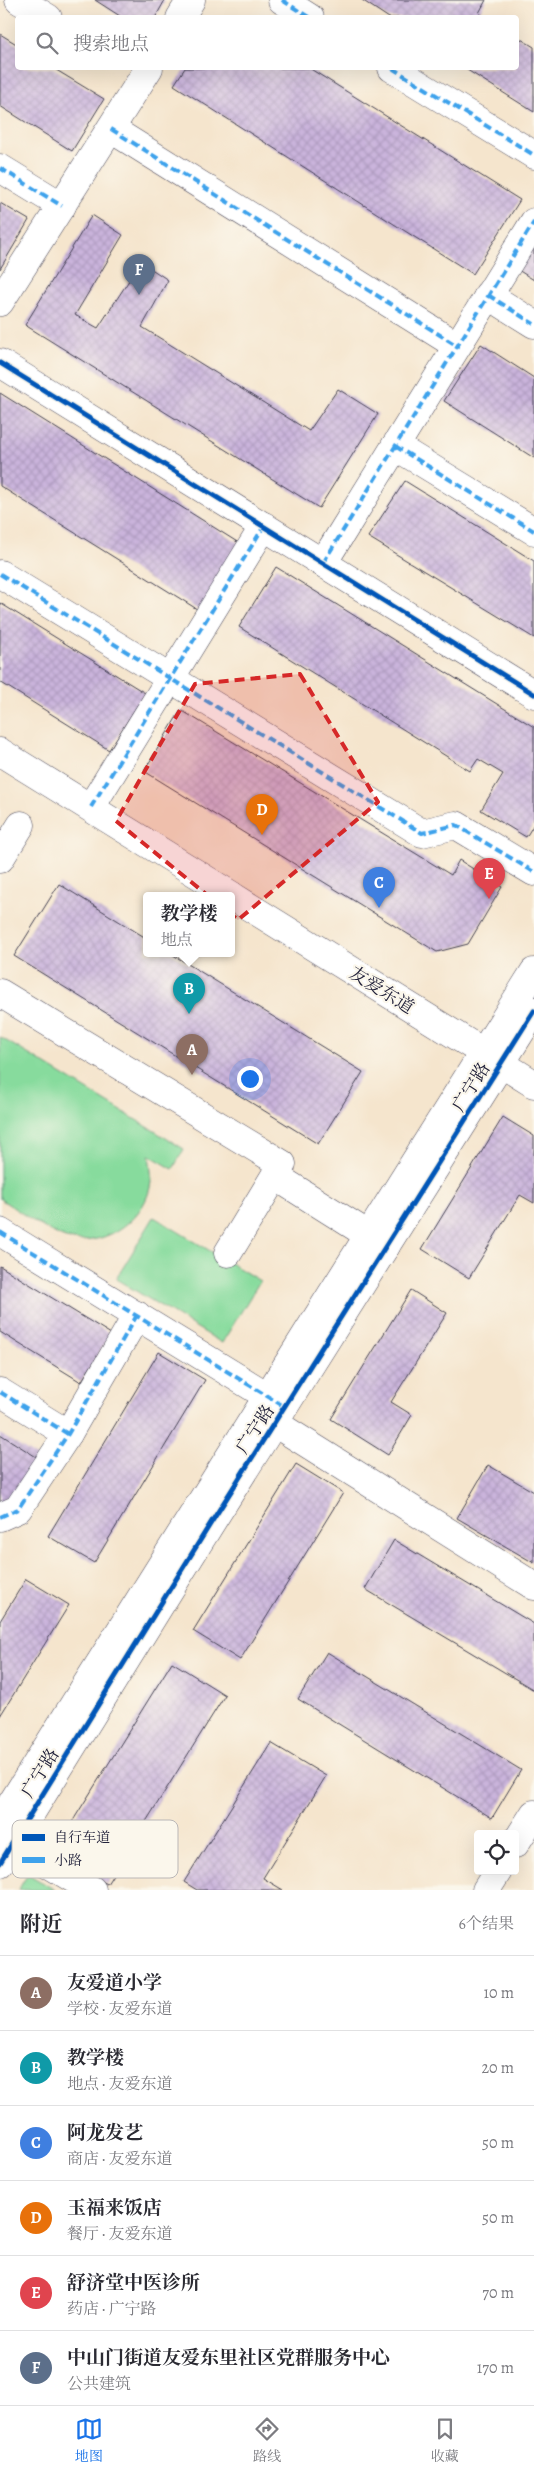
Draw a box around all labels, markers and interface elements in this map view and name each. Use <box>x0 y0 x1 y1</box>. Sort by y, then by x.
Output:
search box <box>15 15 519 70</box>
icon: search <box>33 29 61 57</box>
text: 搜索地点 <box>73 31 149 57</box>
pin: F <box>123 254 155 295</box>
pin: D <box>246 794 278 835</box>
pin: E <box>473 858 505 899</box>
pin: C <box>363 867 395 908</box>
popup <box>143 892 235 957</box>
text: 教学楼 <box>160 901 218 927</box>
text: 地点 <box>160 929 193 951</box>
street label: 友爱东道 <box>345 961 419 1019</box>
pin: B <box>173 973 205 1014</box>
pin: A <box>176 1034 208 1075</box>
street label: 广宁路 <box>447 1058 495 1116</box>
your location <box>237 1066 263 1092</box>
street label: 广宁路 <box>230 1400 280 1458</box>
street label: 广宁路 <box>16 1744 64 1802</box>
legend <box>12 1820 178 1878</box>
text: 自行车道 <box>54 1828 110 1847</box>
map controls <box>474 1830 519 1875</box>
button: locate <box>474 1830 519 1875</box>
text: 小路 <box>54 1851 82 1870</box>
text: 附近 <box>20 1910 62 1938</box>
text: 6个结果 <box>459 1913 514 1935</box>
text: 友爱道小学 <box>67 1970 162 1996</box>
text: A <box>31 1982 41 2004</box>
text: 10 m <box>484 1982 514 2004</box>
text: 学校 · 友爱东道 <box>67 1998 173 2020</box>
text: 教学楼 <box>67 2045 124 2071</box>
text: B <box>31 2057 41 2079</box>
text: 20 m <box>481 2057 514 2079</box>
text: 地点 · 友爱东道 <box>67 2073 173 2095</box>
text: 阿龙发艺 <box>67 2120 143 2146</box>
text: C <box>31 2132 41 2154</box>
text: 50 m <box>482 2132 514 2154</box>
text: 商店 · 友爱东道 <box>67 2148 173 2170</box>
text: 玉福来饭店 <box>67 2195 162 2221</box>
text: D <box>30 2207 42 2229</box>
text: 50 m <box>482 2207 514 2229</box>
text: 餐厅 · 友爱东道 <box>67 2223 173 2245</box>
text: 舒济堂中医诊所 <box>67 2270 200 2296</box>
text: E <box>31 2282 41 2304</box>
text: 70 m <box>482 2282 514 2304</box>
text: 药店 · 广宁路 <box>67 2298 157 2320</box>
text: 中山门街道友爱东里社区党群服务中心 <box>67 2345 390 2371</box>
text: F <box>32 2357 40 2379</box>
text: 170 m <box>477 2357 514 2379</box>
text: 公共建筑 <box>67 2373 131 2395</box>
tab: 地图 <box>75 2415 103 2466</box>
tab: 路线 <box>253 2415 281 2466</box>
tab: 收藏 <box>431 2415 459 2466</box>

